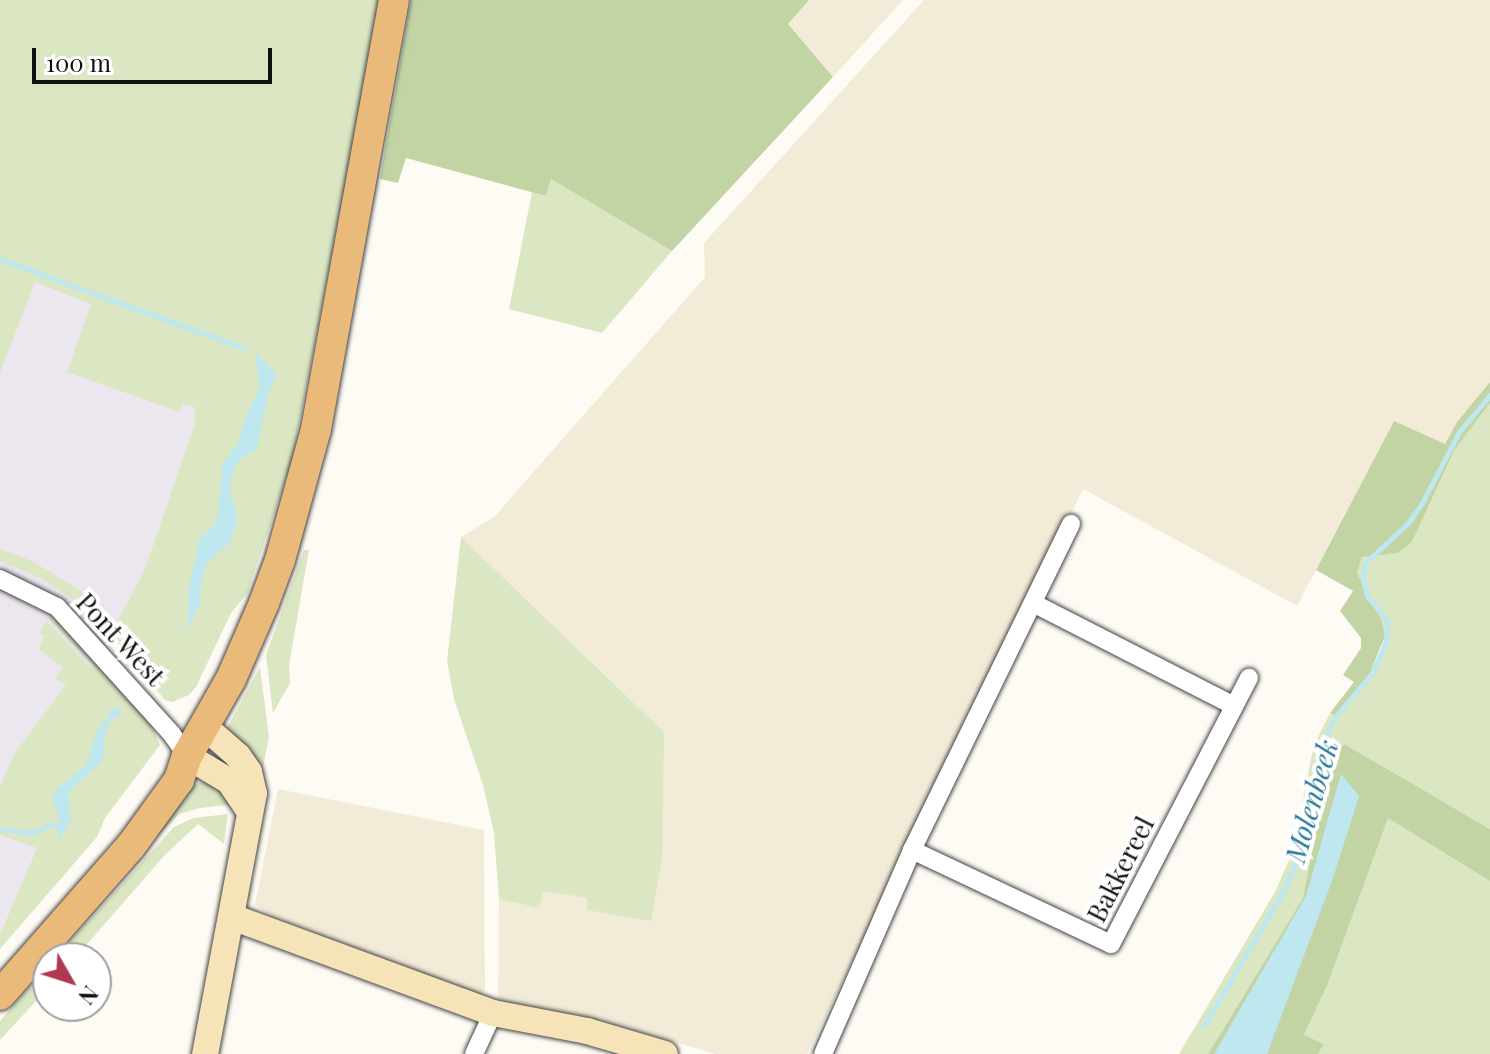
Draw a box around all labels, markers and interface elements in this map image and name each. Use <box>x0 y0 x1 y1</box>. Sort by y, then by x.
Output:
scale bar <box>36 32 276 82</box>
text: 100 m <box>46 46 111 78</box>
street label: Pont West <box>70 586 172 692</box>
water label: Molenbeek <box>1278 736 1344 866</box>
street label: Bakkereel <box>1080 811 1160 927</box>
north arrow <box>32 942 112 1022</box>
text: N <box>72 980 106 1011</box>

